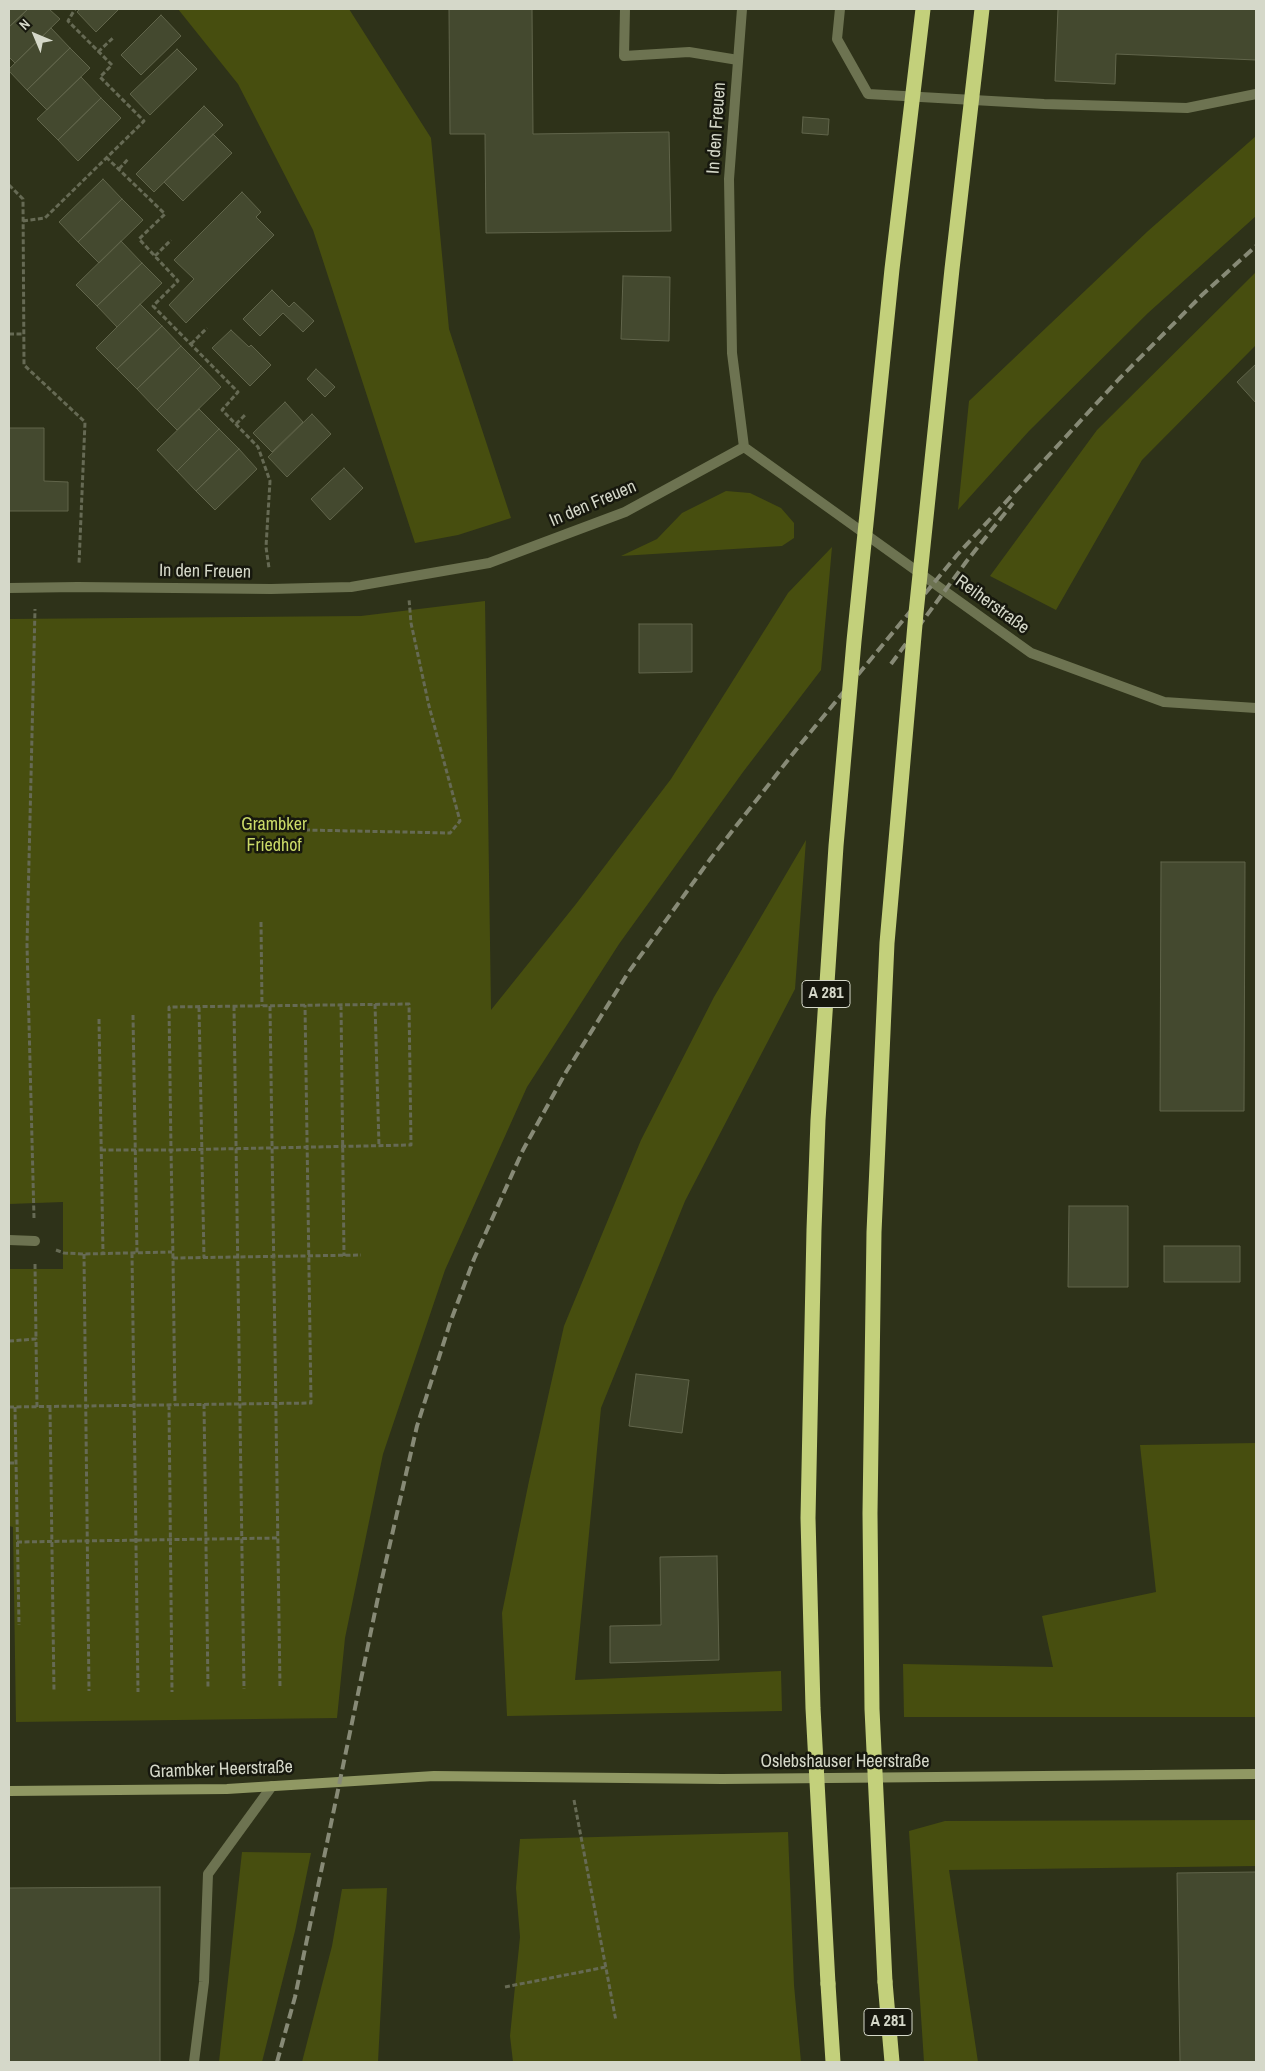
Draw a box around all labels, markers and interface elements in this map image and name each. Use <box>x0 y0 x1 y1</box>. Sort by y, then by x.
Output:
north arrow <box>10 10 60 60</box>
text: N <box>15 15 34 34</box>
street label: In den Freuen <box>703 81 731 175</box>
street label: In den Freuen <box>546 476 640 532</box>
street label: In den Freuen <box>159 560 251 584</box>
street label: Reiherstraße <box>951 571 1033 639</box>
park label: Grambker Friedhof <box>241 814 307 856</box>
road number: A 281 <box>802 981 850 1008</box>
street label: Oslebshauser Heerstraße <box>761 1751 929 1773</box>
street label: Grambker Heerstraße <box>149 1757 293 1783</box>
road number: A 281 <box>864 2008 912 2035</box>

